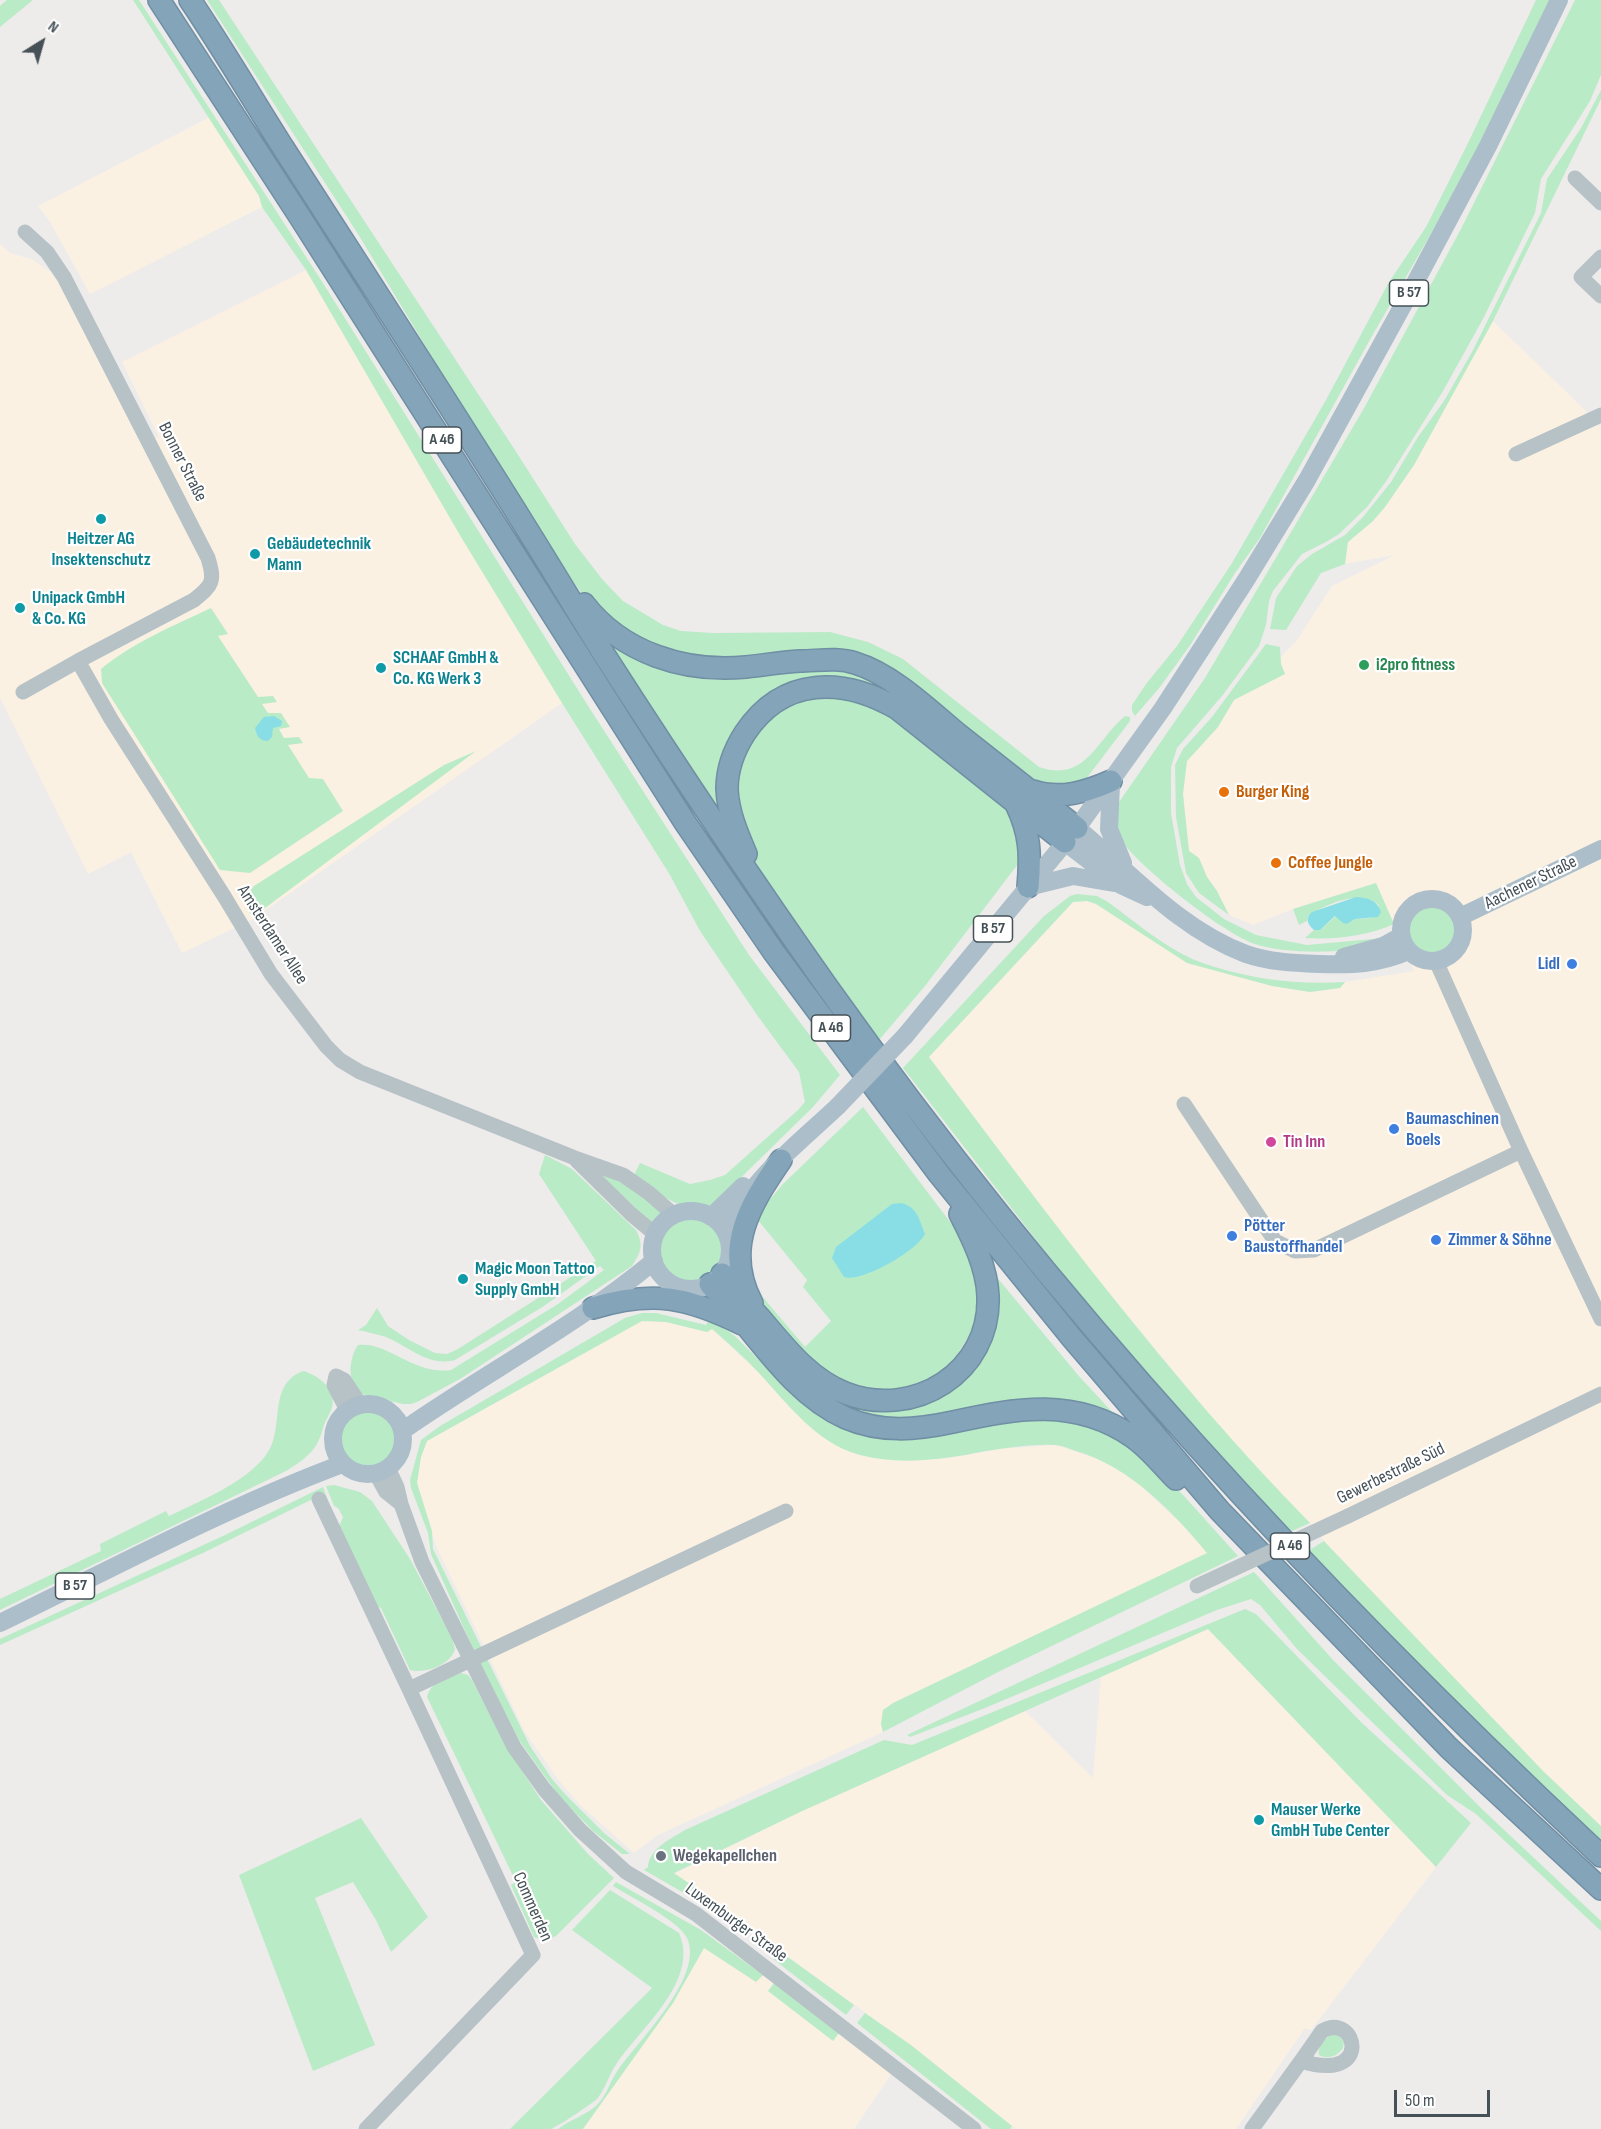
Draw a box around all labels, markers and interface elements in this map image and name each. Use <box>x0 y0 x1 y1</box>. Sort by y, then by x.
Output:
north arrow <box>12 12 72 72</box>
text: N <box>44 17 62 37</box>
road number: B 57 <box>1390 280 1428 306</box>
street label: Bonner Straße <box>153 419 211 505</box>
road number: A 46 <box>422 427 462 453</box>
marker: Heitzer AG Insektenschutz <box>94 512 108 526</box>
place label: Heitzer AG Insektenschutz <box>51 528 151 570</box>
place label: Gebäudetechnik Mann <box>267 533 371 576</box>
marker: Gebäudetechnik Mann <box>248 547 262 561</box>
place label: Unipack GmbH & Co. KG <box>32 587 125 630</box>
marker: Unipack GmbH & Co. KG <box>13 601 27 615</box>
place label: SCHAAF GmbH & Co. KG Werk 3 <box>393 647 499 690</box>
place label: i2pro fitness <box>1376 654 1455 676</box>
marker: i2pro fitness <box>1357 658 1371 672</box>
marker: SCHAAF GmbH & Co. KG Werk 3 <box>374 661 388 675</box>
place label: Burger King <box>1236 781 1309 803</box>
marker: Burger King <box>1217 785 1231 799</box>
street label: Aachener Straße <box>1481 851 1581 915</box>
place label: Coffee Jungle <box>1288 852 1373 874</box>
marker: Coffee Jungle <box>1269 856 1283 870</box>
street label: Amsterdamer Allee <box>232 881 312 989</box>
road number: B 57 <box>974 916 1012 942</box>
place label: Lidl <box>1538 953 1560 975</box>
marker: Lidl <box>1565 957 1579 971</box>
road number: A 46 <box>812 1015 850 1041</box>
place label: Baumaschinen Boels <box>1406 1108 1499 1150</box>
marker: Baumaschinen Boels <box>1387 1122 1401 1136</box>
place label: Tin Inn <box>1283 1131 1325 1153</box>
marker: Tin Inn <box>1264 1135 1278 1149</box>
place label: Pötter Baustoffhandel <box>1244 1215 1342 1258</box>
marker: Pötter Baustoffhandel <box>1225 1229 1239 1243</box>
place label: Zimmer & Söhne <box>1448 1229 1552 1251</box>
marker: Zimmer & Söhne <box>1429 1233 1443 1247</box>
place label: Magic Moon Tattoo Supply GmbH <box>475 1258 595 1300</box>
marker: Magic Moon Tattoo Supply GmbH <box>456 1272 470 1286</box>
street label: Gewerbestraße Süd <box>1333 1439 1449 1509</box>
road number: A 46 <box>1270 1533 1310 1559</box>
road number: B 57 <box>56 1573 94 1599</box>
place label: Mauser Werke GmbH Tube Center <box>1271 1799 1390 1842</box>
marker: Mauser Werke GmbH Tube Center <box>1252 1813 1266 1827</box>
place label: Wegekapellchen <box>673 1845 777 1867</box>
marker: Wegekapellchen <box>654 1849 668 1863</box>
street label: Commerden <box>507 1869 557 1945</box>
street label: Luxemburger Straße <box>681 1879 791 1967</box>
scale bar <box>1397 2078 1493 2116</box>
text: 50 m <box>1405 2090 1435 2111</box>

